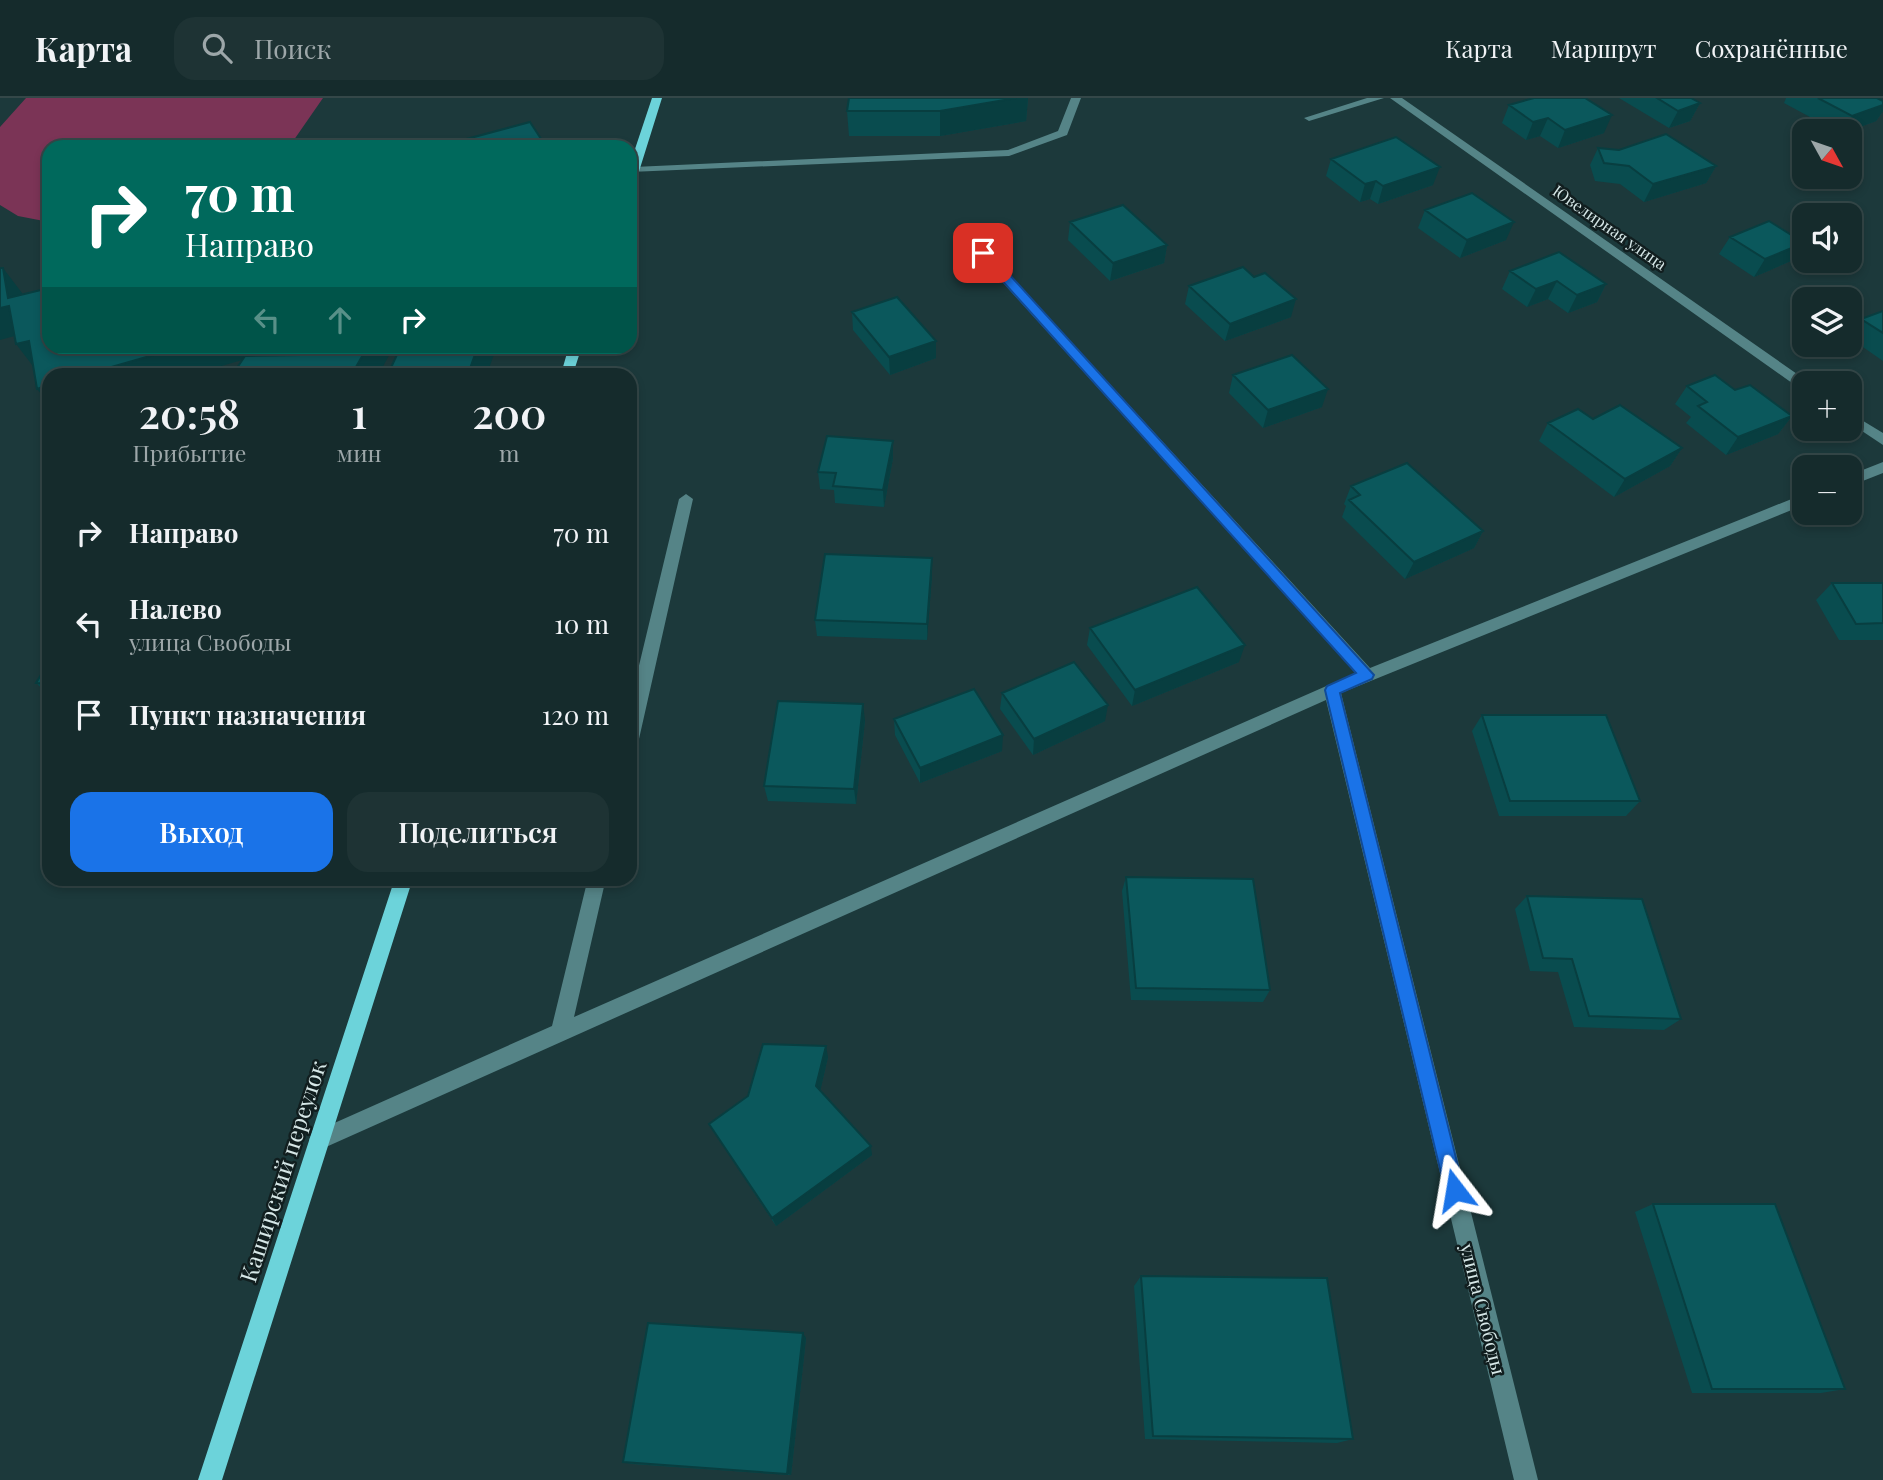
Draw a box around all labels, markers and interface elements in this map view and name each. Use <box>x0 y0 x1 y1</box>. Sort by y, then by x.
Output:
search box <box>174 17 664 80</box>
text: Карта <box>35 26 132 70</box>
icon: search <box>198 29 236 67</box>
text: Поиск <box>254 31 331 66</box>
text: Карта <box>1445 32 1513 64</box>
text: Маршрут <box>1551 32 1657 64</box>
text: Сохранённые <box>1695 32 1848 64</box>
north arrow <box>1792 119 1862 189</box>
map controls <box>1792 119 1862 525</box>
text: 70 m <box>185 159 295 224</box>
icon: right <box>70 168 161 259</box>
street label: Ювелирная улица <box>1549 180 1671 274</box>
button: sound <box>1792 203 1862 273</box>
text: Направо <box>185 222 314 265</box>
pin <box>953 223 1013 283</box>
icon: arrive <box>964 234 1002 272</box>
button: layers <box>1792 287 1862 357</box>
icon: left <box>248 301 286 339</box>
icon: ahead <box>321 301 359 339</box>
icon: right <box>394 301 432 339</box>
button: + <box>1792 371 1862 441</box>
text: 20:58 <box>139 384 240 440</box>
text: 1 <box>351 384 367 440</box>
text: 200 <box>472 384 546 440</box>
text: Прибытие <box>133 437 246 468</box>
text: мин <box>337 437 382 468</box>
text: m <box>499 437 520 468</box>
button: − <box>1792 455 1862 525</box>
icon: right <box>70 514 108 552</box>
text: Направо <box>129 515 238 550</box>
text: 70 m <box>553 515 609 550</box>
text: Налево <box>129 591 222 626</box>
icon: left <box>70 605 108 643</box>
text: 10 m <box>554 606 609 641</box>
text: улица Свободы <box>129 626 291 657</box>
icon: arrive <box>70 696 108 734</box>
text: Пункт назначения <box>129 697 366 732</box>
text: 120 m <box>542 697 609 732</box>
button: Выход <box>70 792 333 872</box>
button: Поделиться <box>347 792 609 872</box>
street label: Каширский переулок <box>232 1056 332 1286</box>
position arrow <box>1418 1153 1492 1227</box>
street label: улица Свободы <box>1455 1240 1513 1377</box>

